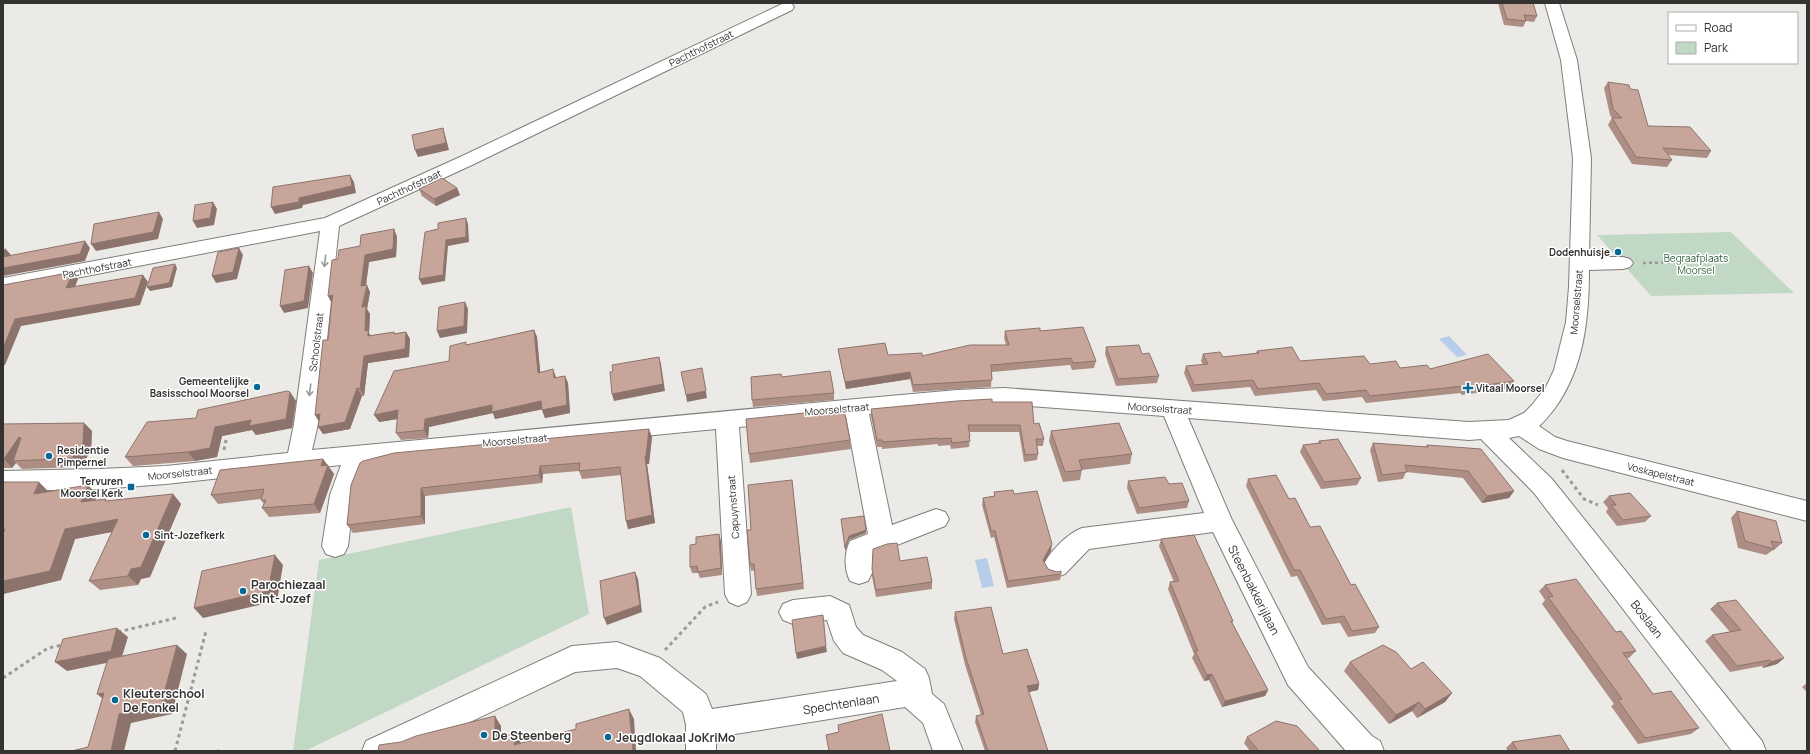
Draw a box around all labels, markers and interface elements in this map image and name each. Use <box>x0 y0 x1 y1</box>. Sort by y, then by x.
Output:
legend <box>1668 12 1798 64</box>
text: Road <box>1704 19 1732 36</box>
street label: Pachthofstraat <box>666 26 736 70</box>
text: Park <box>1704 39 1729 56</box>
street label: Pachthofstraat <box>374 166 444 208</box>
place label: Dodenhuisje <box>1549 245 1610 259</box>
marker: Dodenhuisje <box>1613 247 1623 257</box>
park label: Begraafplaats Moorsel <box>1664 251 1728 277</box>
street label: Pachthofstraat <box>61 254 133 282</box>
one-way arrow <box>321 254 329 267</box>
street label: Moorselstraat <box>1566 269 1586 335</box>
street label: Schoolstraat <box>305 312 327 372</box>
place label: Gemeentelijke Basisschool Moorsel <box>150 374 249 400</box>
place label: Vitaal Moorsel <box>1476 381 1545 395</box>
marker: Gemeentelijke Basisschool Moorsel <box>252 382 262 392</box>
one-way arrow <box>306 383 314 396</box>
marker: Vitaal Moorsel <box>1463 383 1473 393</box>
street label: Moorselstraat <box>804 399 870 419</box>
street label: Moorselstraat <box>1127 399 1193 417</box>
street label: Moorselstraat <box>482 430 548 450</box>
place label: Residentie Pimpernel <box>57 443 109 469</box>
marker: Residentie Pimpernel <box>44 451 54 461</box>
street label: Voskapelstraat <box>1626 459 1696 489</box>
street label: Moorselstraat <box>147 463 213 483</box>
place label: Tervuren Moorsel Kerk <box>61 474 124 500</box>
street label: Capuynstraat <box>724 475 742 539</box>
marker: Tervuren Moorsel Kerk <box>126 482 136 492</box>
place label: Sint-Jozefkerk <box>154 528 225 542</box>
marker: Sint-Jozefkerk <box>141 530 151 540</box>
street label: Steenbakkerijlaan <box>1224 542 1284 638</box>
place label: Parochiezaal Sint-Jozef <box>251 576 326 607</box>
marker: Parochiezaal Sint-Jozef <box>238 586 248 596</box>
street label: Boslaan <box>1627 596 1667 642</box>
place label: Kleuterschool De Fonkel <box>123 685 205 716</box>
street label: Spechtenlaan <box>802 690 880 718</box>
marker: Kleuterschool De Fonkel <box>110 695 120 705</box>
place label: De Steenberg <box>492 727 571 744</box>
place label: Jeugdlokaal JoKriMo <box>616 729 735 746</box>
marker: De Steenberg <box>479 730 489 740</box>
marker: Jeugdlokaal JoKriMo <box>603 732 613 742</box>

